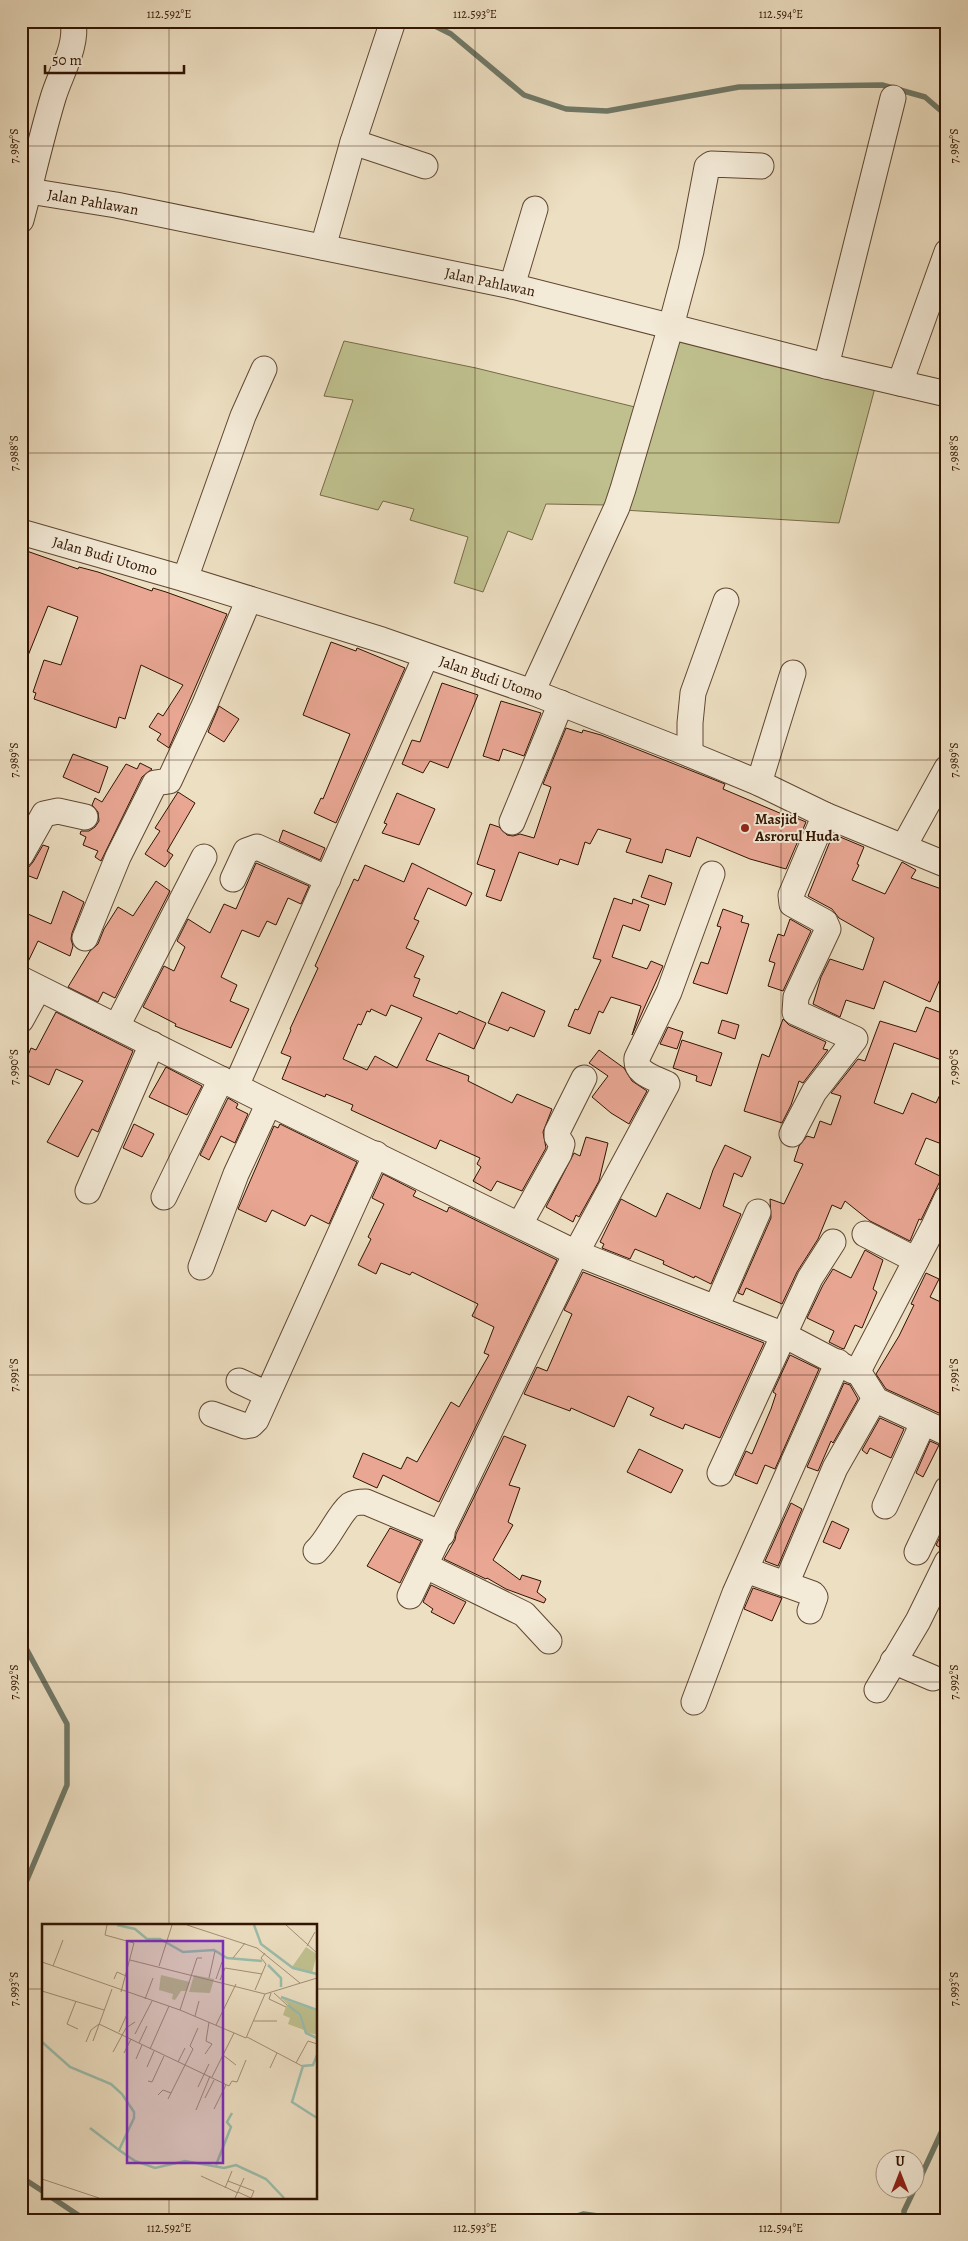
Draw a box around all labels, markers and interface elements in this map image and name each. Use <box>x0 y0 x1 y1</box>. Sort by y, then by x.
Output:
text: 112.592°E <box>147 6 191 22</box>
text: 112.593°E <box>453 6 497 22</box>
text: 112.594°E <box>759 6 803 22</box>
scale bar <box>45 42 184 74</box>
text: 50 m <box>52 50 82 70</box>
text: 7.987°S <box>6 128 22 164</box>
text: 7.987°S <box>946 128 962 164</box>
street label: Jalan Pahlawan <box>46 184 140 220</box>
street label: Jalan Pahlawan <box>443 263 537 301</box>
text: 7.988°S <box>6 435 22 471</box>
text: 7.988°S <box>946 435 962 471</box>
street label: Jalan Budi Utomo <box>50 531 160 581</box>
street label: Jalan Budi Utomo <box>437 651 545 705</box>
text: 7.989°S <box>6 742 22 778</box>
text: 7.989°S <box>946 742 962 778</box>
place label: Masjid Asrorul Huda <box>754 809 840 846</box>
marker: Masjid Asrorul Huda <box>739 822 751 834</box>
text: 7.990°S <box>6 1049 22 1085</box>
text: 7.990°S <box>946 1049 962 1085</box>
text: 7.991°S <box>6 1358 22 1392</box>
text: 7.991°S <box>946 1358 962 1392</box>
text: 7.992°S <box>6 1664 22 1700</box>
text: 7.992°S <box>946 1664 962 1700</box>
inset map <box>42 1924 318 2198</box>
text: 7.993°S <box>6 1972 22 2006</box>
text: 7.993°S <box>946 1972 962 2006</box>
north arrow <box>876 2148 926 2198</box>
text: U <box>895 2152 905 2171</box>
text: 112.592°E <box>147 2220 191 2236</box>
text: 112.593°E <box>453 2220 497 2236</box>
text: 112.594°E <box>759 2220 803 2236</box>

